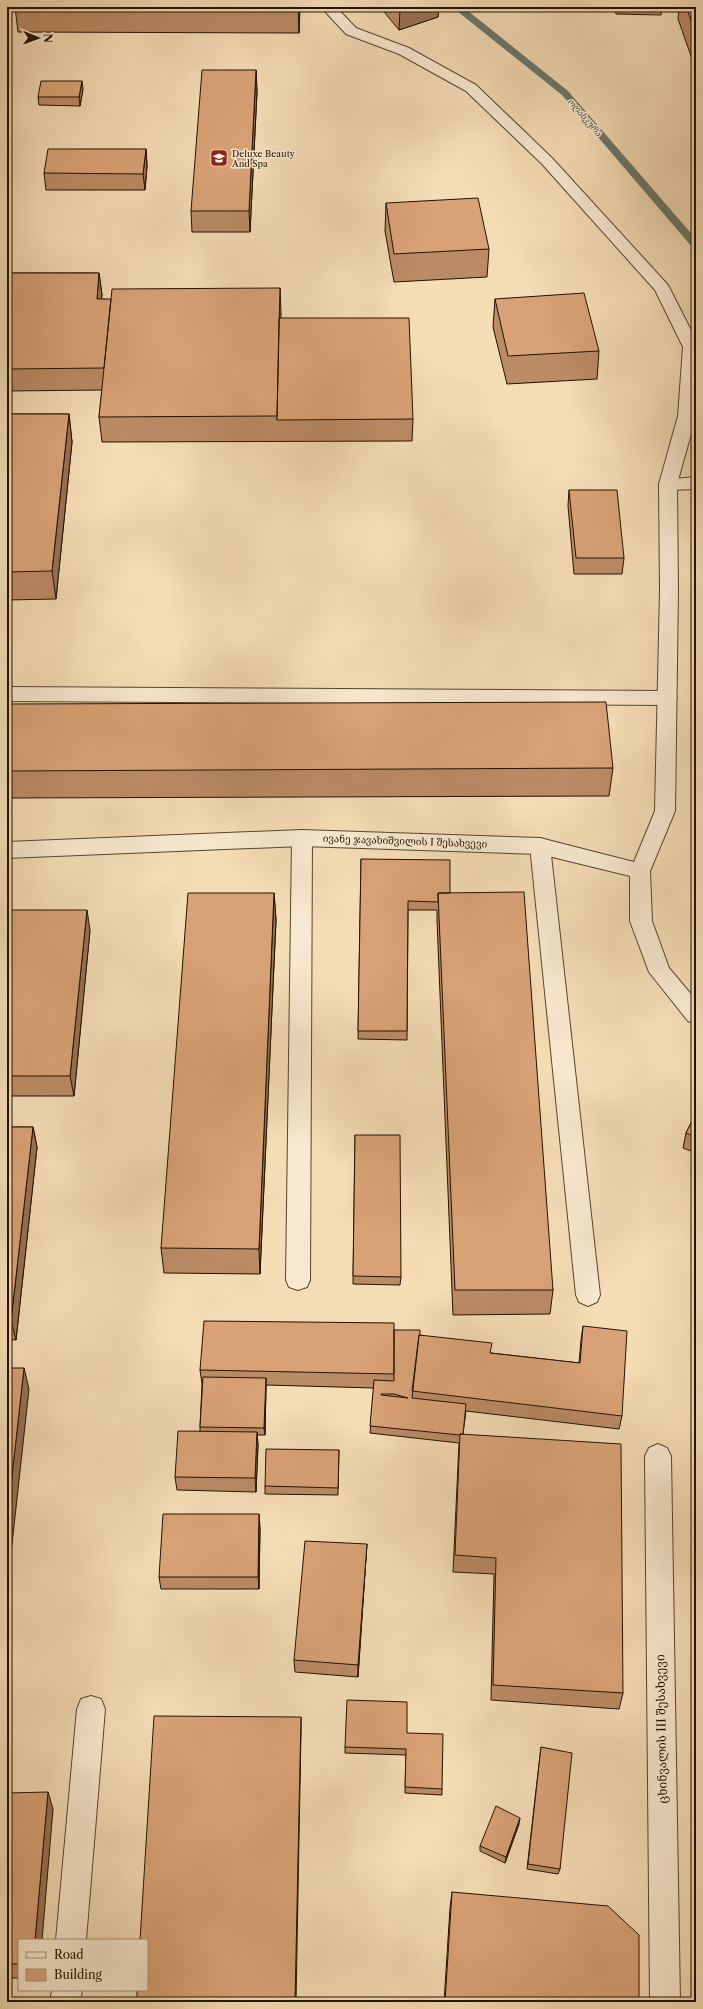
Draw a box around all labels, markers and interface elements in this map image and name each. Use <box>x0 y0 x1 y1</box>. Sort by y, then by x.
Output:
north arrow <box>18 18 58 58</box>
text: N <box>41 33 55 44</box>
water label: ოღასკურა <box>565 96 605 139</box>
school or university icon: Deluxe Beauty And Spa <box>209 148 229 168</box>
place label: Deluxe Beauty And Spa <box>231 148 296 169</box>
street label: ივანე ჯავახიშვილის I შესახვევი <box>323 832 488 850</box>
street label: ცხინვალის III შესახვევი <box>652 1654 670 1804</box>
legend <box>18 1939 148 1991</box>
text: Road <box>54 1947 84 1962</box>
text: Building <box>54 1967 102 1982</box>

